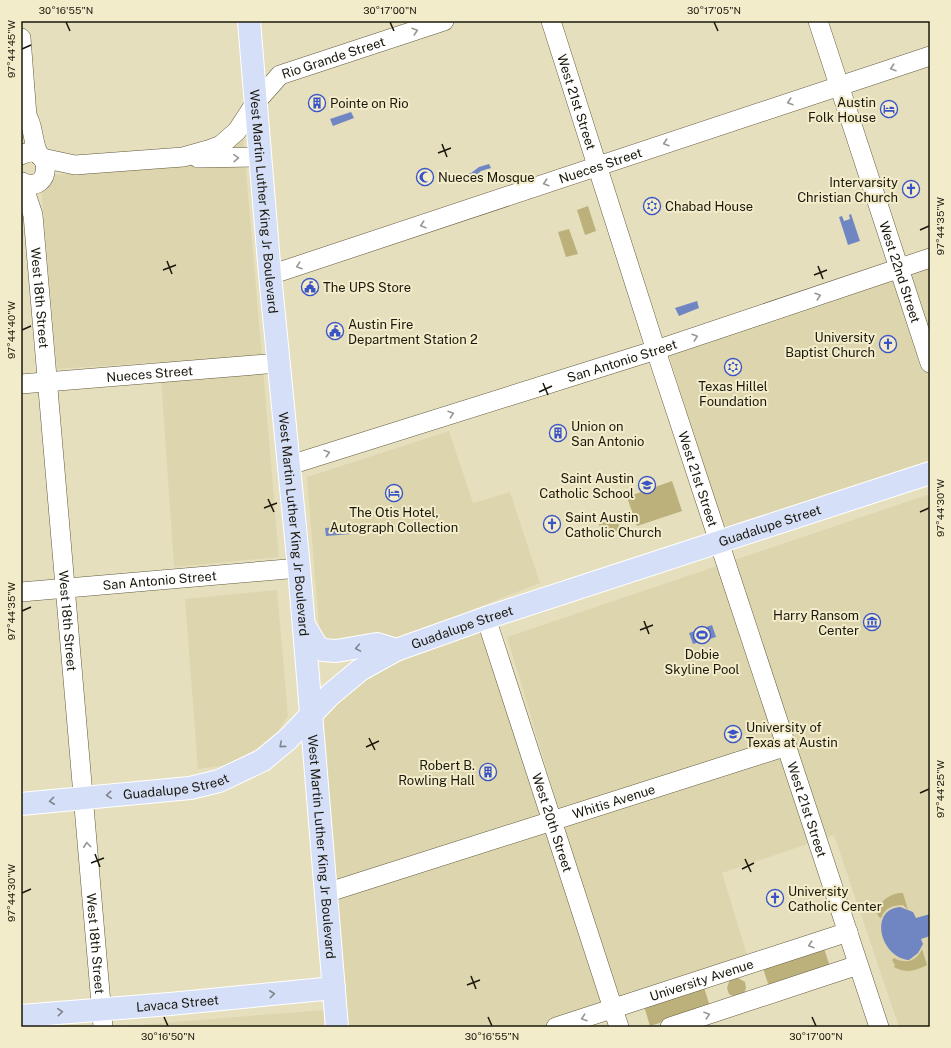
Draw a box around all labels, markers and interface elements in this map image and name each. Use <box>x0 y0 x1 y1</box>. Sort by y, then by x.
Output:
text: 30°16'55"N <box>39 4 93 16</box>
text: 30°17'00"N <box>363 4 417 16</box>
text: 30°17'05"N <box>687 4 741 16</box>
text: 97°44'45"W <box>5 19 17 78</box>
one-way arrow <box>411 27 418 35</box>
street label: Rio Grande Street <box>280 34 387 82</box>
street label: West 21st Street <box>554 52 599 152</box>
one-way arrow <box>890 63 897 72</box>
street label: West Martin Luther King Jr Boulevard <box>247 89 281 314</box>
building icon: Pointe on Rio <box>307 93 327 113</box>
place label: Austin Folk House <box>808 95 876 125</box>
place label: Pointe on Rio <box>330 96 408 111</box>
one-way arrow <box>786 98 793 106</box>
hotel icon: Austin Folk House <box>879 99 899 119</box>
one-way arrow <box>663 139 670 147</box>
street label: Nueces Street <box>557 145 644 187</box>
one-way arrow <box>233 154 239 162</box>
mosque icon: Nueces Mosque <box>415 167 435 187</box>
place label: Nueces Mosque <box>438 170 535 185</box>
place label: Intervarsity Christian Church <box>797 175 898 205</box>
one-way arrow <box>543 179 550 187</box>
church icon: Intervarsity Christian Church <box>901 179 921 199</box>
synagogue icon: Chabad House <box>642 196 662 216</box>
text: 97°44'35"W <box>934 196 946 255</box>
place label: Chabad House <box>665 199 753 214</box>
street label: West 22nd Street <box>876 219 923 325</box>
one-way arrow <box>419 220 426 228</box>
street label: West 18th Street <box>28 247 51 349</box>
one-way arrow <box>296 261 303 269</box>
public building icon: The UPS Store <box>300 277 320 297</box>
place label: The UPS Store <box>323 280 411 295</box>
one-way arrow <box>814 292 821 300</box>
text: 97°44'40"W <box>5 301 17 359</box>
place label: Austin Fire Department Station 2 <box>348 317 478 347</box>
public building icon: Austin Fire Department Station 2 <box>325 321 345 341</box>
place label: University Baptist Church <box>785 330 875 360</box>
one-way arrow <box>691 333 698 342</box>
church icon: University Baptist Church <box>878 334 898 354</box>
street label: San Antonio Street <box>565 336 679 385</box>
synagogue icon: Texas Hillel Foundation <box>723 357 743 377</box>
street label: Nueces Street <box>106 363 193 385</box>
place label: Texas Hillel Foundation <box>698 379 768 409</box>
street label: West Martin Luther King Jr Boulevard <box>276 411 312 637</box>
one-way arrow <box>447 411 454 419</box>
place label: Union on San Antonio <box>571 419 644 449</box>
building icon: Union on San Antonio <box>548 423 568 443</box>
street label: West 21st Street <box>675 429 720 529</box>
one-way arrow <box>323 450 330 458</box>
place label: Saint Austin Catholic School <box>539 471 634 501</box>
school or university icon: Saint Austin Catholic School <box>637 475 657 495</box>
text: 97°44'30"W <box>934 479 946 537</box>
hotel icon: The Otis Hotel, Autograph Collection <box>384 483 404 503</box>
street label: Guadalupe Street <box>717 502 823 550</box>
place label: The Otis Hotel, Autograph Collection <box>330 505 458 535</box>
place label: Saint Austin Catholic Church <box>565 510 661 540</box>
church icon: Saint Austin Catholic Church <box>542 514 562 534</box>
street label: San Antonio Street <box>102 568 217 593</box>
street label: West 18th Street <box>56 570 79 672</box>
text: 97°44'35"W <box>5 581 17 640</box>
street label: Guadalupe Street <box>409 603 515 652</box>
place label: Harry Ransom Center <box>773 608 859 638</box>
museum icon: Harry Ransom Center <box>862 612 882 632</box>
sports icon: Dobie Skyline Pool <box>692 625 712 645</box>
one-way arrow <box>355 643 362 651</box>
place label: Dobie Skyline Pool <box>664 647 740 677</box>
place label: University of Texas at Austin <box>746 720 838 750</box>
school or university icon: University of Texas at Austin <box>723 724 743 744</box>
street label: West Martin Luther King Jr Boulevard <box>305 734 338 960</box>
one-way arrow <box>279 740 287 747</box>
place label: Robert B. Rowling Hall <box>398 758 475 788</box>
street label: West 21st Street <box>784 760 829 859</box>
text: 97°44'25"W <box>934 760 946 818</box>
building icon: Robert B. Rowling Hall <box>478 762 498 782</box>
street label: Guadalupe Street <box>122 770 231 802</box>
street label: West 20th Street <box>529 771 575 874</box>
street label: Whitis Avenue <box>571 782 657 822</box>
one-way arrow <box>106 790 112 799</box>
one-way arrow <box>49 796 55 805</box>
one-way arrow <box>83 842 92 848</box>
text: 97°44'30"W <box>5 864 17 922</box>
place label: University Catholic Center <box>788 884 882 914</box>
church icon: University Catholic Center <box>765 888 785 908</box>
street label: West 18th Street <box>83 892 107 995</box>
one-way arrow <box>807 940 814 948</box>
street label: University Avenue <box>648 956 755 1004</box>
one-way arrow <box>269 990 275 999</box>
street label: Lavaca Street <box>135 992 220 1015</box>
one-way arrow <box>57 1008 63 1017</box>
one-way arrow <box>704 1011 711 1020</box>
one-way arrow <box>581 1013 588 1021</box>
text: 30°16'50"N <box>141 1030 195 1042</box>
text: 30°16'55"N <box>465 1030 519 1042</box>
text: 30°17'00"N <box>789 1030 843 1042</box>

